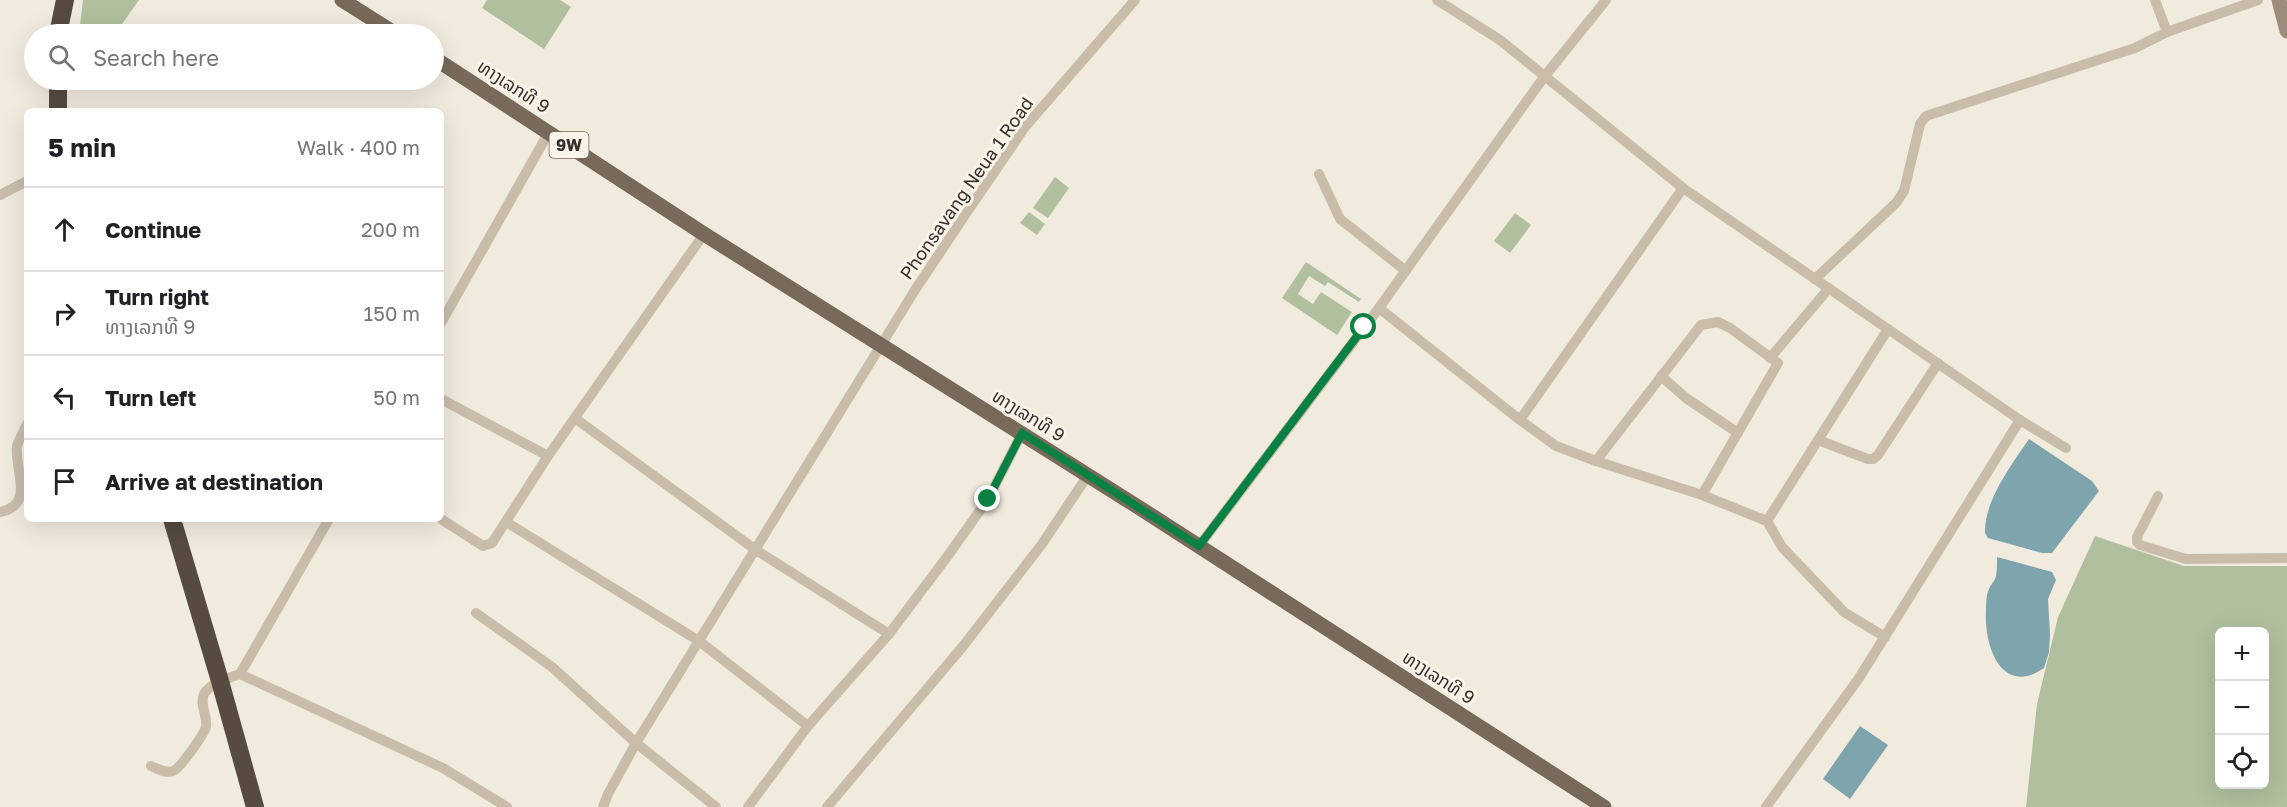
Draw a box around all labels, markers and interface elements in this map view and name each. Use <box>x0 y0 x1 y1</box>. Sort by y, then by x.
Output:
search box <box>24 24 444 90</box>
icon: search <box>45 41 78 74</box>
text: Search here <box>93 44 219 71</box>
street label: ທາງເລກທີ 9 <box>474 55 554 117</box>
street label: Phonsavang Neua 1 Road <box>895 93 1037 283</box>
text: 5 min <box>48 132 116 163</box>
road number: 9W <box>550 132 588 158</box>
text: Walk · 400 m <box>297 135 420 159</box>
icon: ahead <box>48 213 81 246</box>
text: Continue <box>105 216 201 243</box>
text: 200 m <box>361 217 420 241</box>
text: Turn right <box>105 283 209 310</box>
icon: right <box>48 297 81 330</box>
text: 150 m <box>364 301 420 325</box>
route start <box>1350 313 1376 339</box>
text: ທາງເລກທີ 9 <box>105 314 195 338</box>
icon: left <box>48 381 81 414</box>
text: Turn left <box>105 384 196 411</box>
street label: ທາງເລກທີ 9 <box>989 384 1069 446</box>
text: 50 m <box>373 385 420 409</box>
icon: arrive <box>48 465 81 498</box>
text: Arrive at destination <box>105 468 323 495</box>
route end <box>974 485 1000 511</box>
map controls <box>2215 627 2269 789</box>
button: + <box>2215 627 2269 681</box>
street label: ທາງເລກທີ 9 <box>1399 646 1479 708</box>
button: − <box>2215 681 2269 735</box>
button: locate <box>2215 735 2269 789</box>

